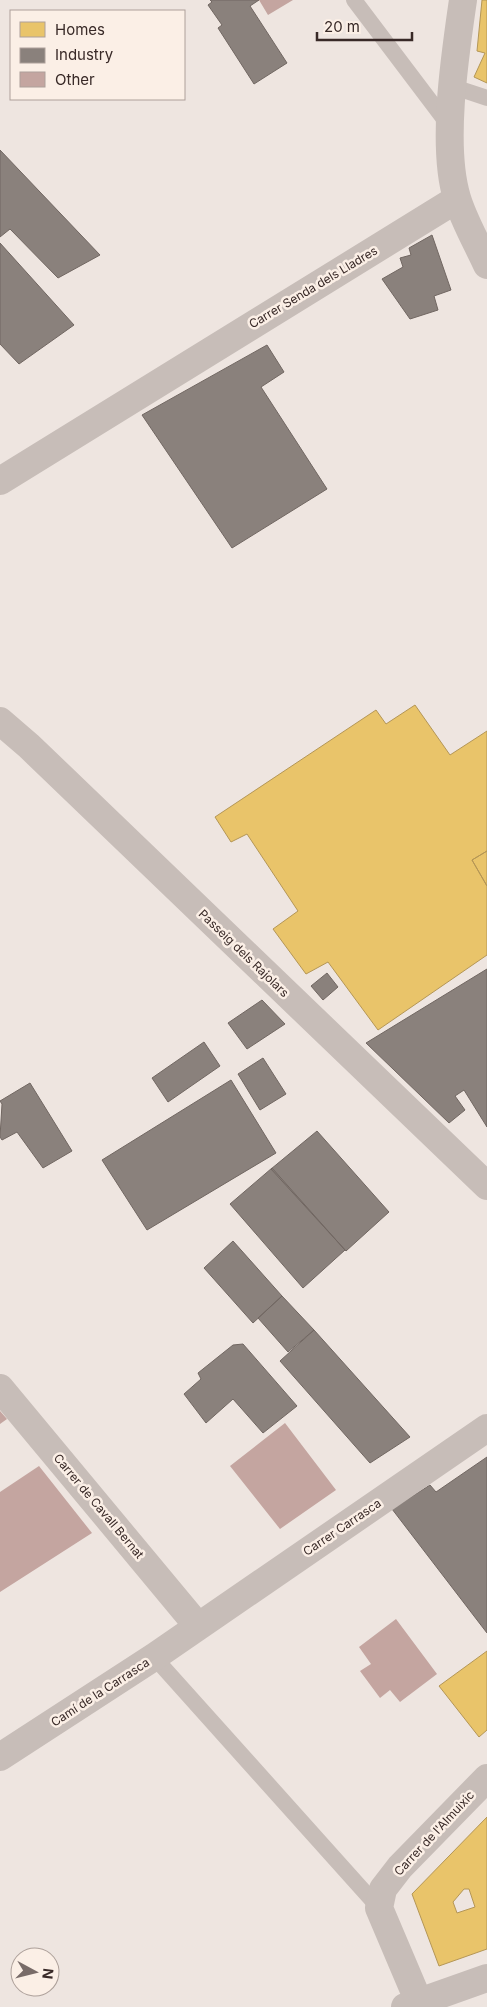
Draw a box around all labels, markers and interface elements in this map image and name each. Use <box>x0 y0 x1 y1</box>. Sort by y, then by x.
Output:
legend <box>10 10 185 100</box>
scale bar <box>317 10 412 42</box>
text: 20 m <box>324 17 360 36</box>
text: Homes <box>55 20 105 39</box>
text: Industry <box>55 45 114 64</box>
text: Other <box>55 70 95 89</box>
street label: Carrer Senda dels Lladres <box>246 243 380 331</box>
street label: Passeig dels Rajolars <box>196 906 292 1000</box>
street label: Carrer de Cavall Bernat <box>51 1450 147 1562</box>
street label: Carrer Carrasca <box>300 1495 384 1559</box>
street label: Camí de la Carrasca <box>48 1655 152 1729</box>
street label: Carrer de l'Almuixic <box>391 1787 477 1879</box>
north arrow <box>10 1947 60 1997</box>
text: N <box>39 1967 57 1980</box>

